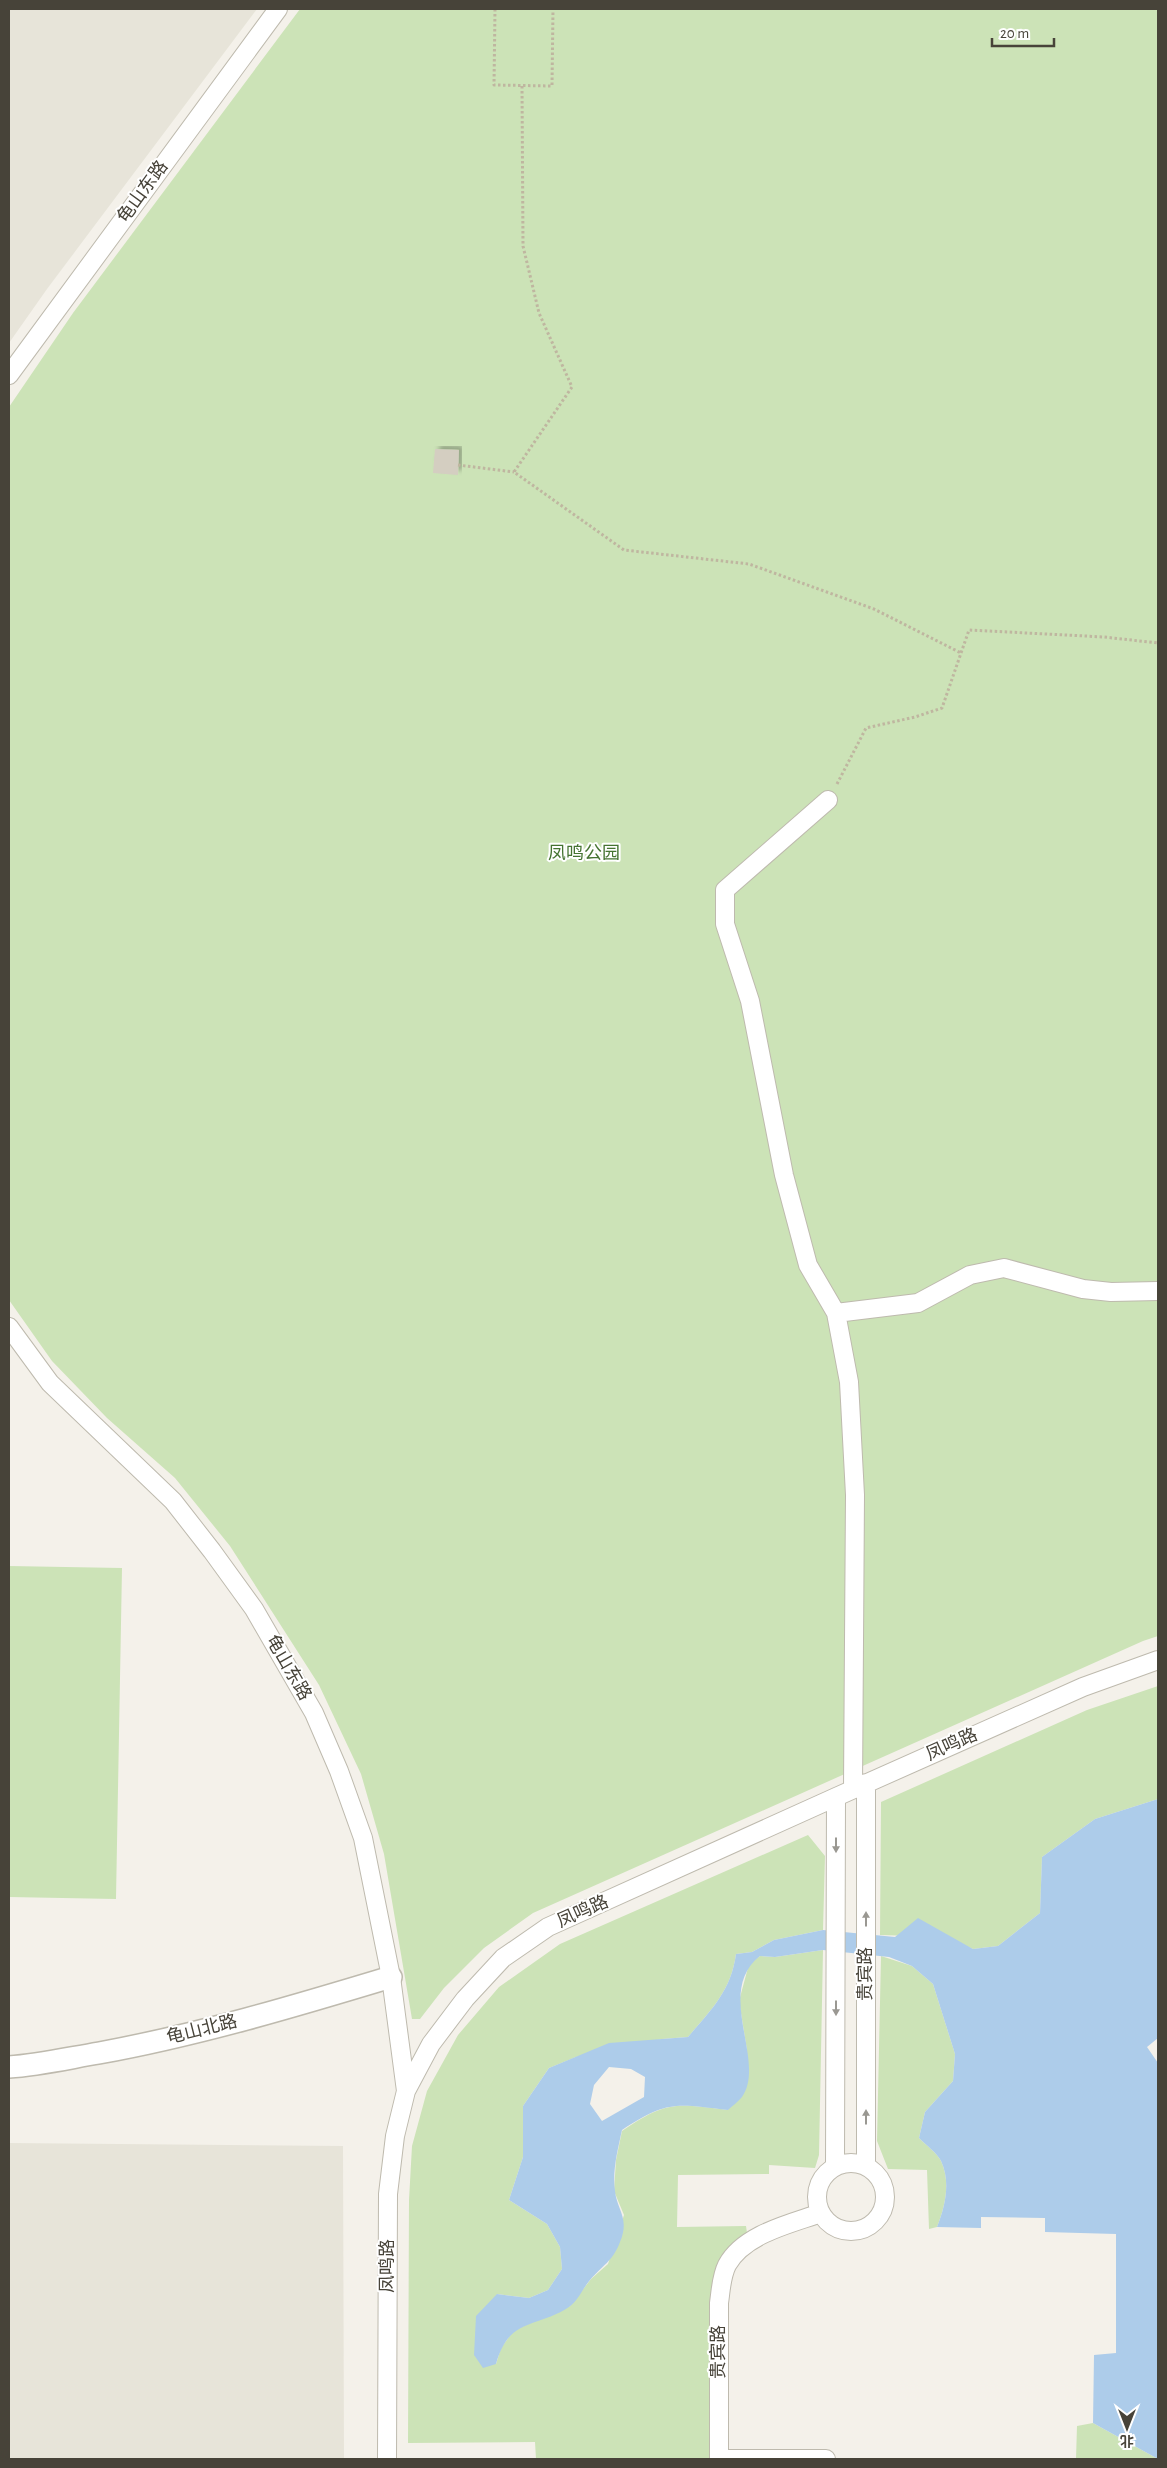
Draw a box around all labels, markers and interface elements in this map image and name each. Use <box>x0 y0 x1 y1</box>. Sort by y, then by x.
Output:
scale bar <box>992 15 1054 47</box>
text: 20 m <box>1000 26 1029 41</box>
street label: 龟山东路 <box>113 156 171 226</box>
park label: 凤鸣公园 <box>548 844 620 863</box>
street label: 龟山东路 <box>262 1631 316 1704</box>
street label: 凤鸣路 <box>923 1724 980 1764</box>
one-way arrow <box>832 1838 840 1854</box>
street label: 凤鸣路 <box>554 1891 611 1931</box>
one-way arrow <box>862 1911 870 1927</box>
street label: 贵宾路 <box>855 1947 875 2001</box>
one-way arrow <box>832 2000 840 2016</box>
street label: 龟山北路 <box>164 2011 239 2047</box>
one-way arrow <box>862 2108 870 2124</box>
street label: 凤鸣路 <box>377 2239 397 2293</box>
street label: 贵宾路 <box>708 2325 728 2379</box>
north arrow <box>1102 2403 1152 2453</box>
text: 北 <box>1120 2433 1134 2448</box>

